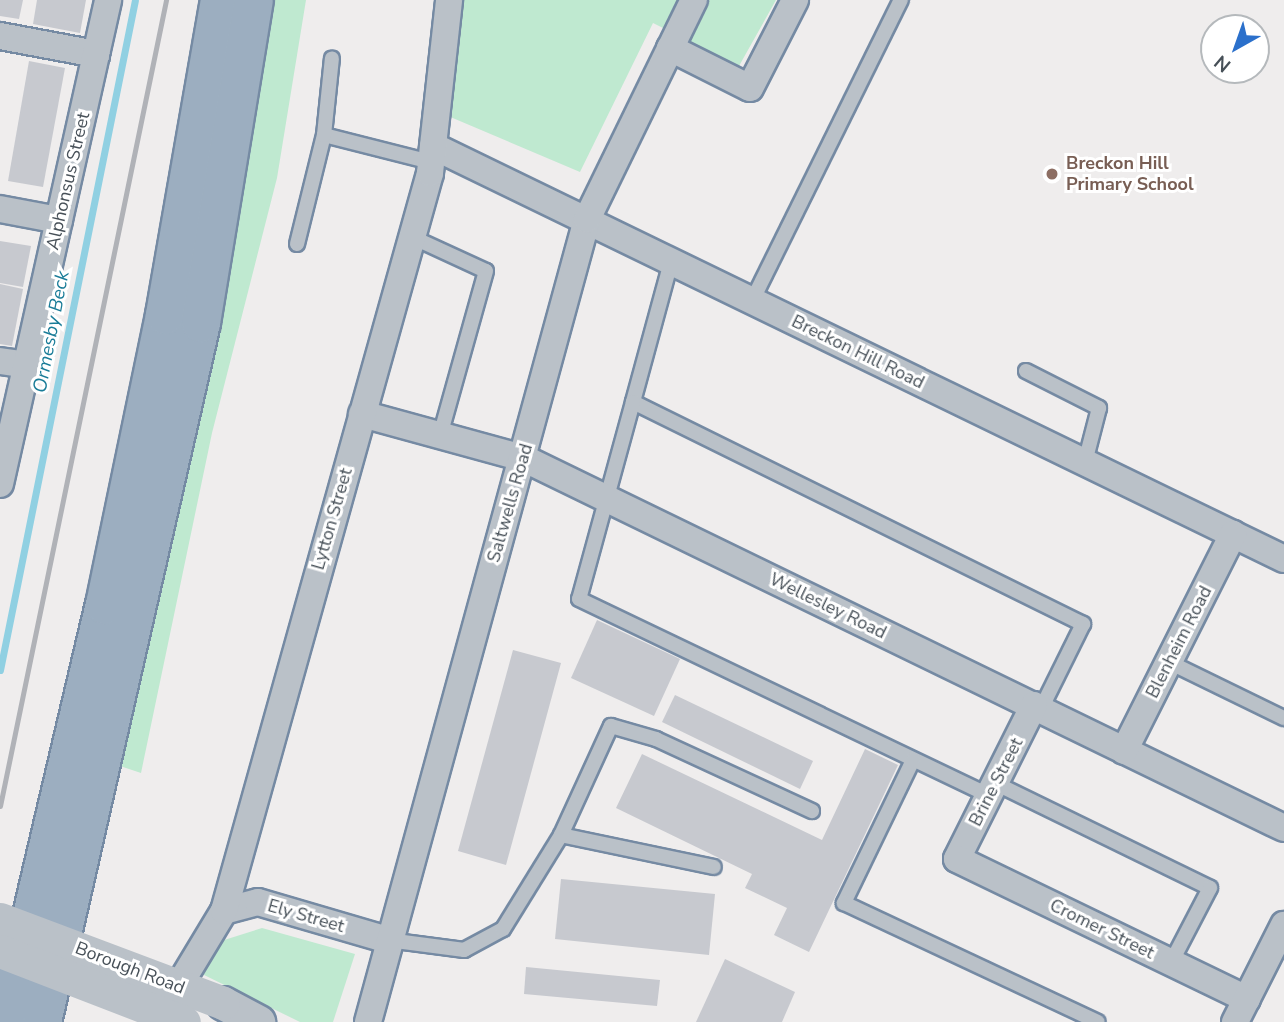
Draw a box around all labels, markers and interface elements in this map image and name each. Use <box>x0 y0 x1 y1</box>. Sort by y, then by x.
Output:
north arrow <box>1200 14 1270 84</box>
text: N <box>1209 49 1237 78</box>
street label: Alphonsus Street <box>42 110 94 252</box>
place label: Breckon Hill Primary School <box>1066 153 1194 196</box>
marker: Breckon Hill Primary School <box>1044 166 1060 182</box>
water label: Ormesby Beck <box>29 269 75 395</box>
street label: Breckon Hill Road <box>788 310 928 394</box>
street label: Saltwells Road <box>483 441 537 565</box>
street label: Lytton Street <box>307 466 357 572</box>
street label: Wellesley Road <box>766 568 890 644</box>
street label: Blenheim Road <box>1141 582 1217 702</box>
street label: Brine Street <box>965 734 1027 830</box>
street label: Cromer Street <box>1046 894 1158 964</box>
street label: Ely Street <box>265 895 347 937</box>
street label: Borough Road <box>72 937 188 999</box>

